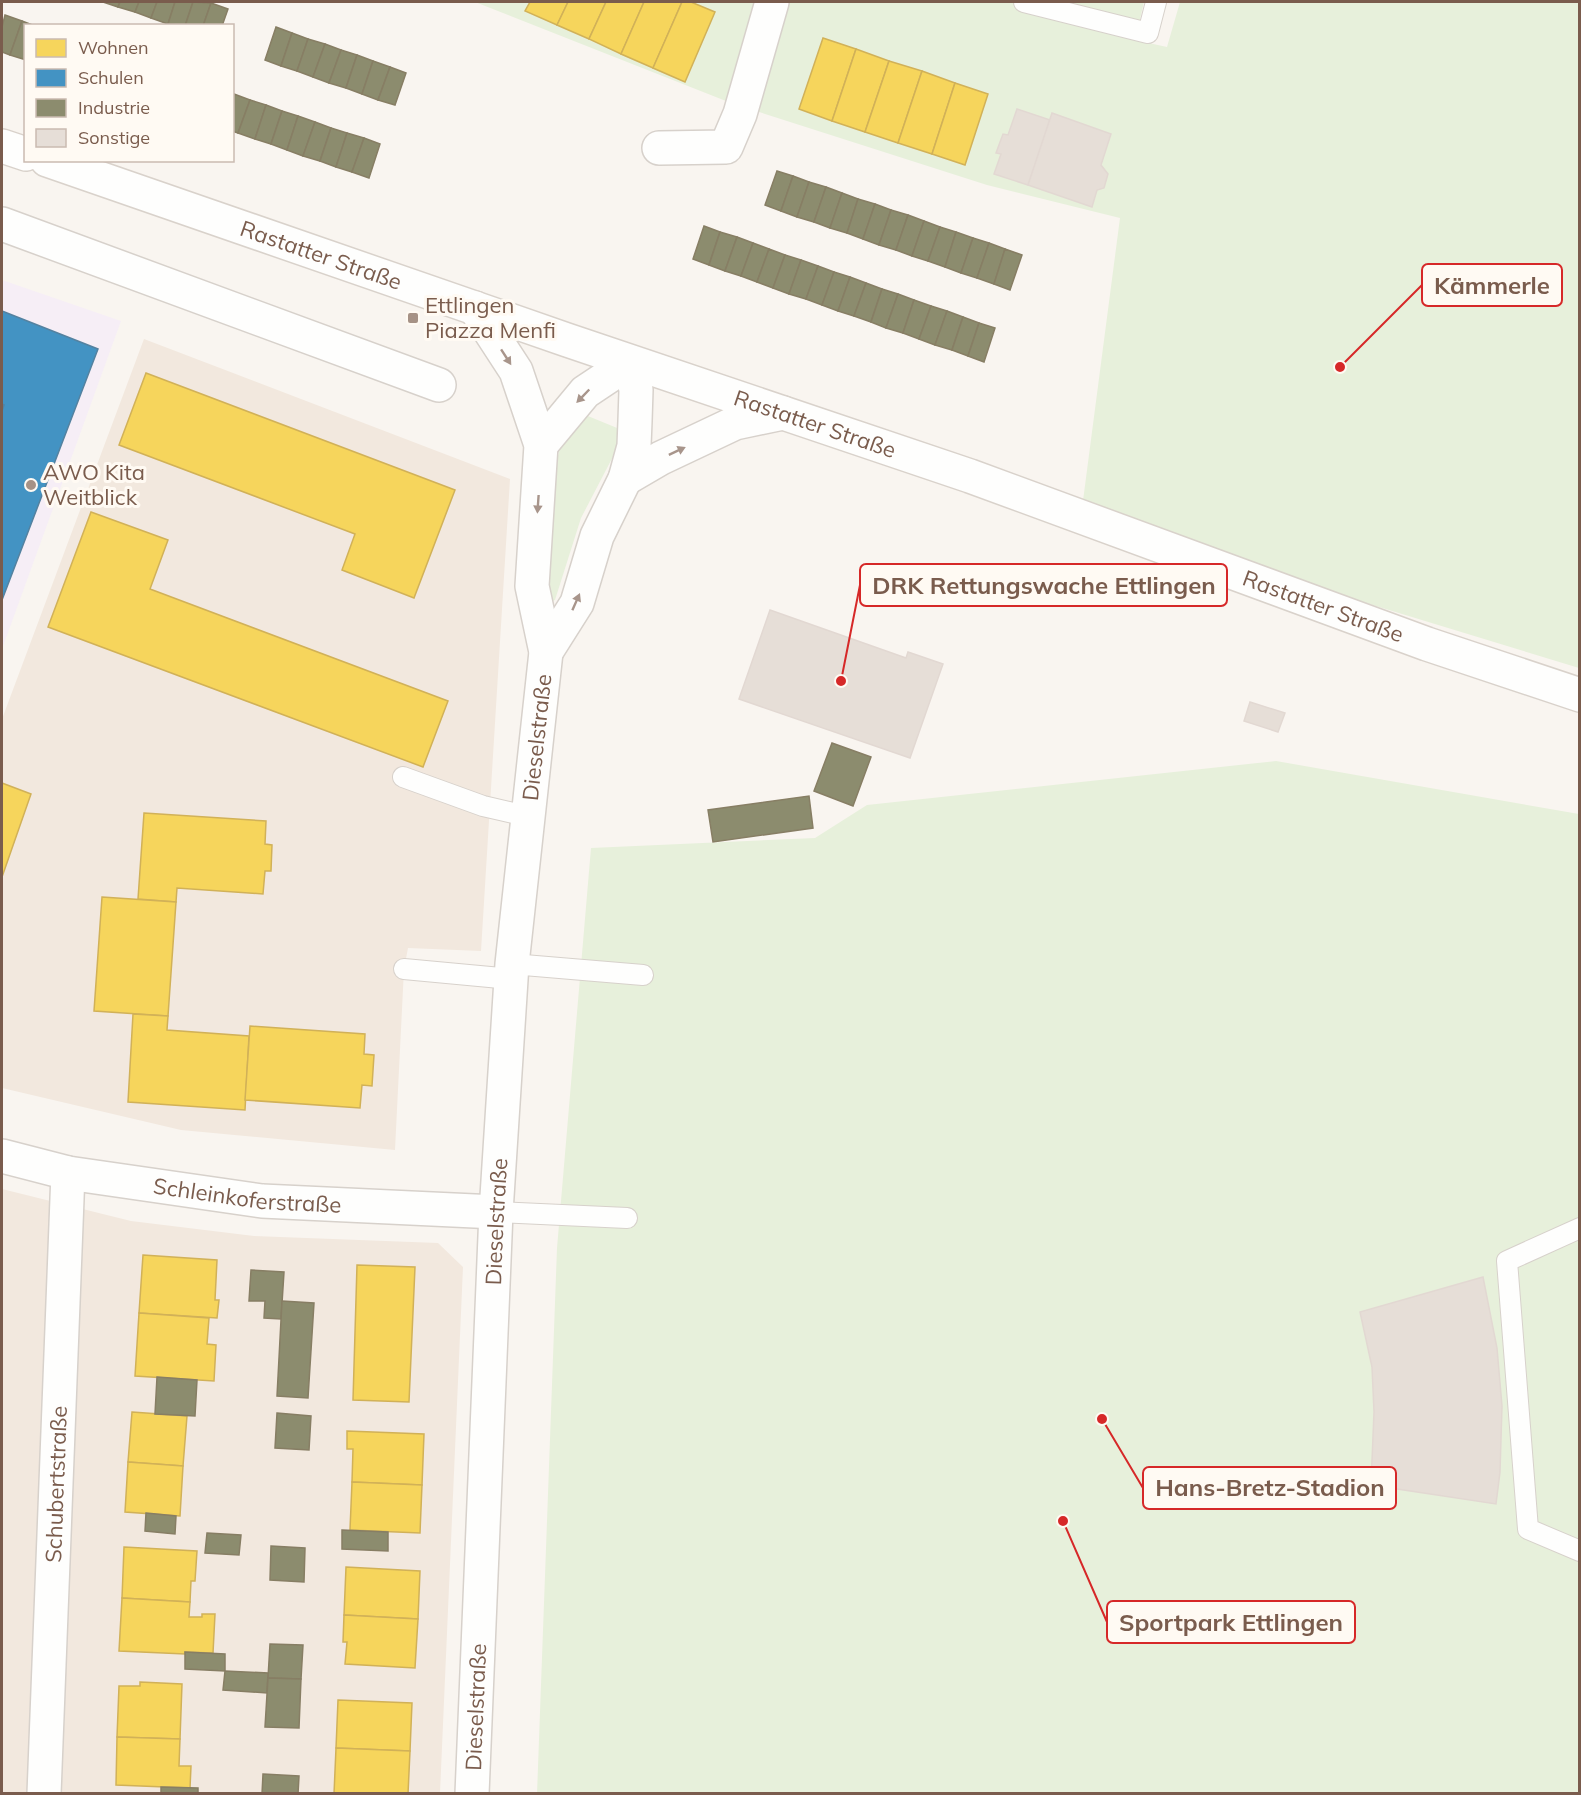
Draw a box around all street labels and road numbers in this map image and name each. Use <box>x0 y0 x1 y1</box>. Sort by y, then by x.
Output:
street label: Rastatter Straße <box>237 214 406 296</box>
street label: Rastatter Straße <box>730 383 900 464</box>
street label: Rastatter Straße <box>1239 564 1408 648</box>
street label: Dieselstraße <box>516 673 558 802</box>
street label: Dieselstraße <box>479 1157 513 1286</box>
street label: Schleinkoferstraße <box>151 1171 342 1219</box>
street label: Schubertstraße <box>39 1405 73 1563</box>
street label: Dieselstraße <box>459 1643 492 1771</box>

